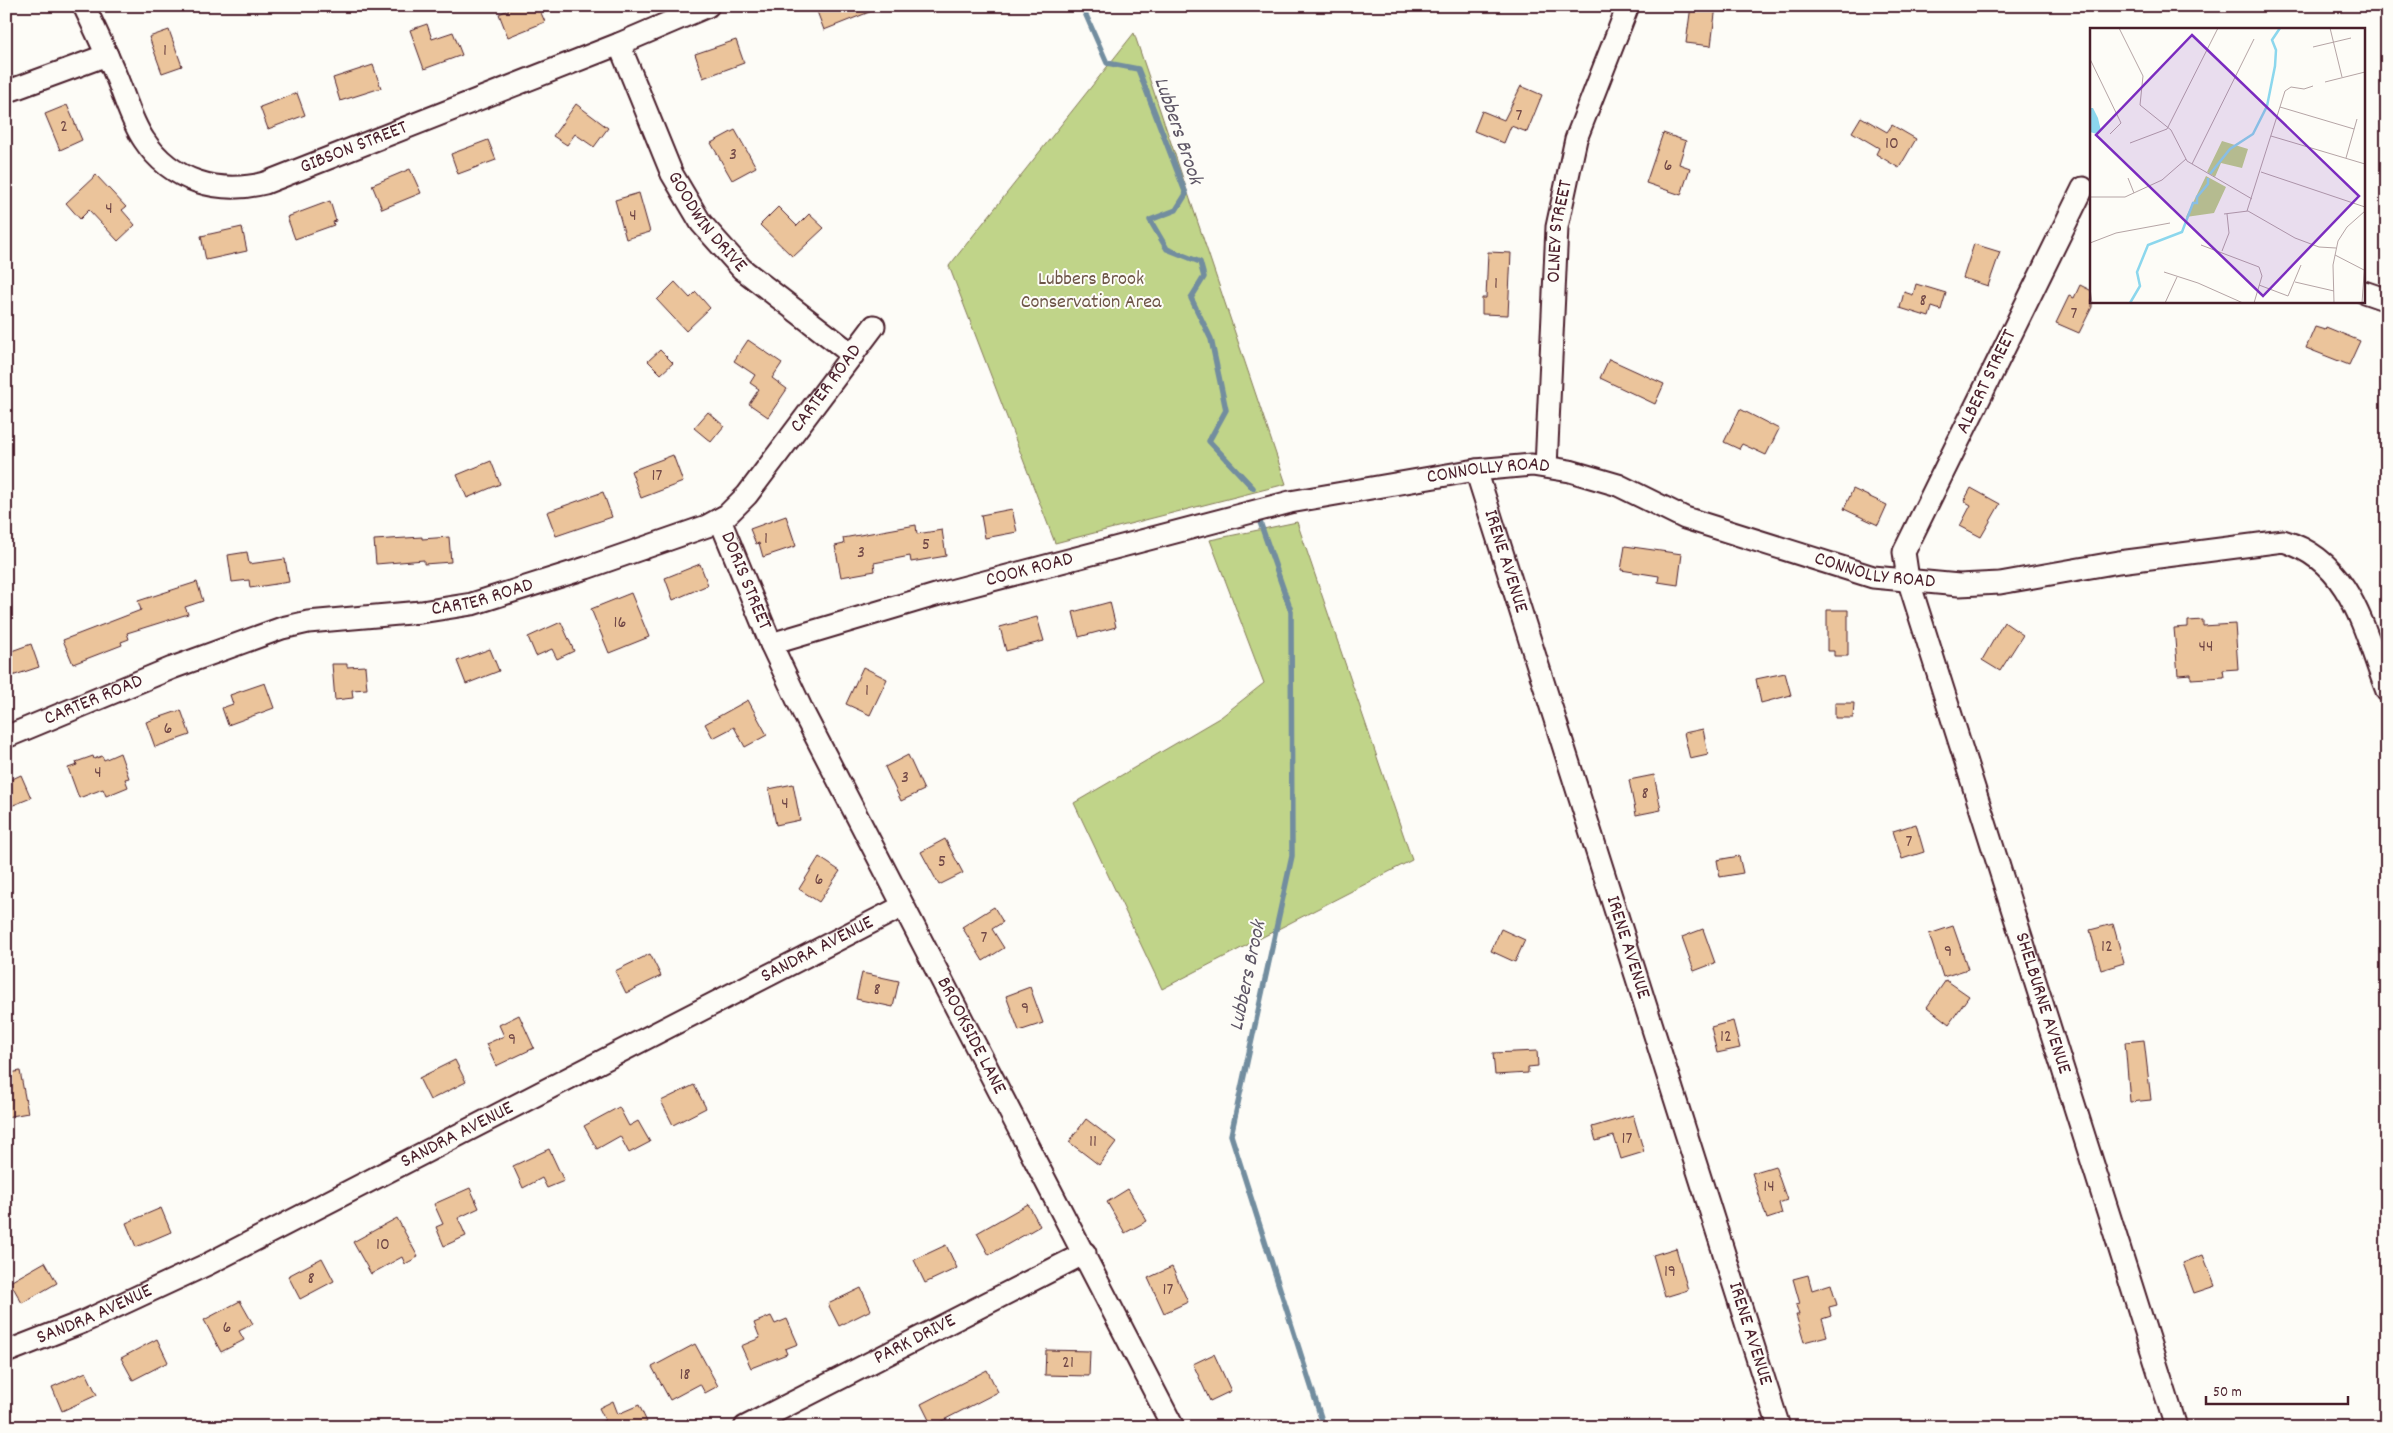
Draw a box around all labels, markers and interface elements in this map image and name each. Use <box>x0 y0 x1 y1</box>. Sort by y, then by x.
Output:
inset map <box>2090 28 2366 302</box>
house number: 1 <box>163 39 167 64</box>
water label: Lubbers Brook <box>1145 73 1210 191</box>
house number: 7 <box>1516 104 1523 129</box>
street label: GIBSON STREET <box>296 114 412 182</box>
house number: 2 <box>60 115 68 140</box>
house number: 10 <box>1885 132 1899 157</box>
house number: 3 <box>729 143 737 168</box>
house number: 6 <box>1664 154 1672 179</box>
street label: GOODWIN DRIVE <box>660 166 753 279</box>
street label: OLNEY STREET <box>1540 178 1581 284</box>
house number: 4 <box>105 197 113 222</box>
house number: 4 <box>629 204 637 229</box>
park label: Lubbers Brook Conservation Area <box>1021 266 1162 317</box>
house number: 1 <box>1494 272 1498 297</box>
house number: 8 <box>1919 289 1927 314</box>
house number: 7 <box>2071 302 2078 327</box>
street label: ALBERT STREET <box>1950 325 2024 439</box>
street label: CARTER ROAD <box>784 339 869 439</box>
street label: CONNOLLY ROAD <box>1425 451 1552 492</box>
house number: 17 <box>652 464 663 489</box>
street label: IRENE AVENUE <box>1475 506 1534 617</box>
house number: 1 <box>764 527 768 552</box>
street label: DORIS STREET <box>712 528 778 634</box>
house number: 5 <box>922 533 930 558</box>
house number: 3 <box>857 541 865 566</box>
street label: COOK ROAD <box>983 545 1076 595</box>
street label: CONNOLLY ROAD <box>1811 545 1936 597</box>
street label: CARTER ROAD <box>430 571 537 624</box>
house number: 16 <box>614 611 626 636</box>
house number: 44 <box>2199 635 2213 660</box>
street label: CARTER ROAD <box>40 668 147 734</box>
house number: 1 <box>865 679 869 704</box>
house number: 6 <box>164 717 172 742</box>
house number: 4 <box>94 761 102 786</box>
house number: 3 <box>901 766 909 791</box>
house number: 8 <box>1641 782 1649 807</box>
house number: 4 <box>781 792 789 817</box>
house number: 7 <box>1906 830 1913 855</box>
house number: 5 <box>938 850 946 875</box>
house number: 6 <box>815 868 823 893</box>
street label: IRENE AVENUE <box>1598 892 1657 1003</box>
street label: SANDRA AVENUE <box>756 909 879 991</box>
water label: Lubbers Brook <box>1223 916 1276 1034</box>
house number: 7 <box>981 926 988 951</box>
street label: SHELBURNE AVENUE <box>2007 929 2078 1078</box>
house number: 12 <box>2101 935 2113 960</box>
house number: 9 <box>1944 940 1952 965</box>
street label: BROOKSIDE LANE <box>929 972 1013 1100</box>
house number: 8 <box>873 978 881 1003</box>
house number: 9 <box>1021 997 1029 1022</box>
house number: 12 <box>1720 1025 1732 1050</box>
house number: 9 <box>508 1028 516 1053</box>
street label: SANDRA AVENUE <box>396 1095 519 1176</box>
house number: 17 <box>1622 1127 1633 1152</box>
house number: 11 <box>1089 1130 1097 1155</box>
house number: 14 <box>1763 1175 1775 1200</box>
house number: 10 <box>376 1233 390 1258</box>
house number: 19 <box>1664 1260 1676 1285</box>
house number: 8 <box>307 1267 315 1292</box>
street label: SANDRA AVENUE <box>33 1278 157 1353</box>
house number: 17 <box>1163 1278 1174 1303</box>
street label: IRENE AVENUE <box>1720 1279 1779 1389</box>
street label: PARK DRIVE <box>869 1307 961 1373</box>
house number: 6 <box>223 1316 231 1341</box>
house number: 21 <box>1062 1351 1074 1376</box>
house number: 18 <box>679 1363 691 1388</box>
scale bar <box>2206 1373 2348 1405</box>
text: 50 m <box>2213 1382 2242 1404</box>

